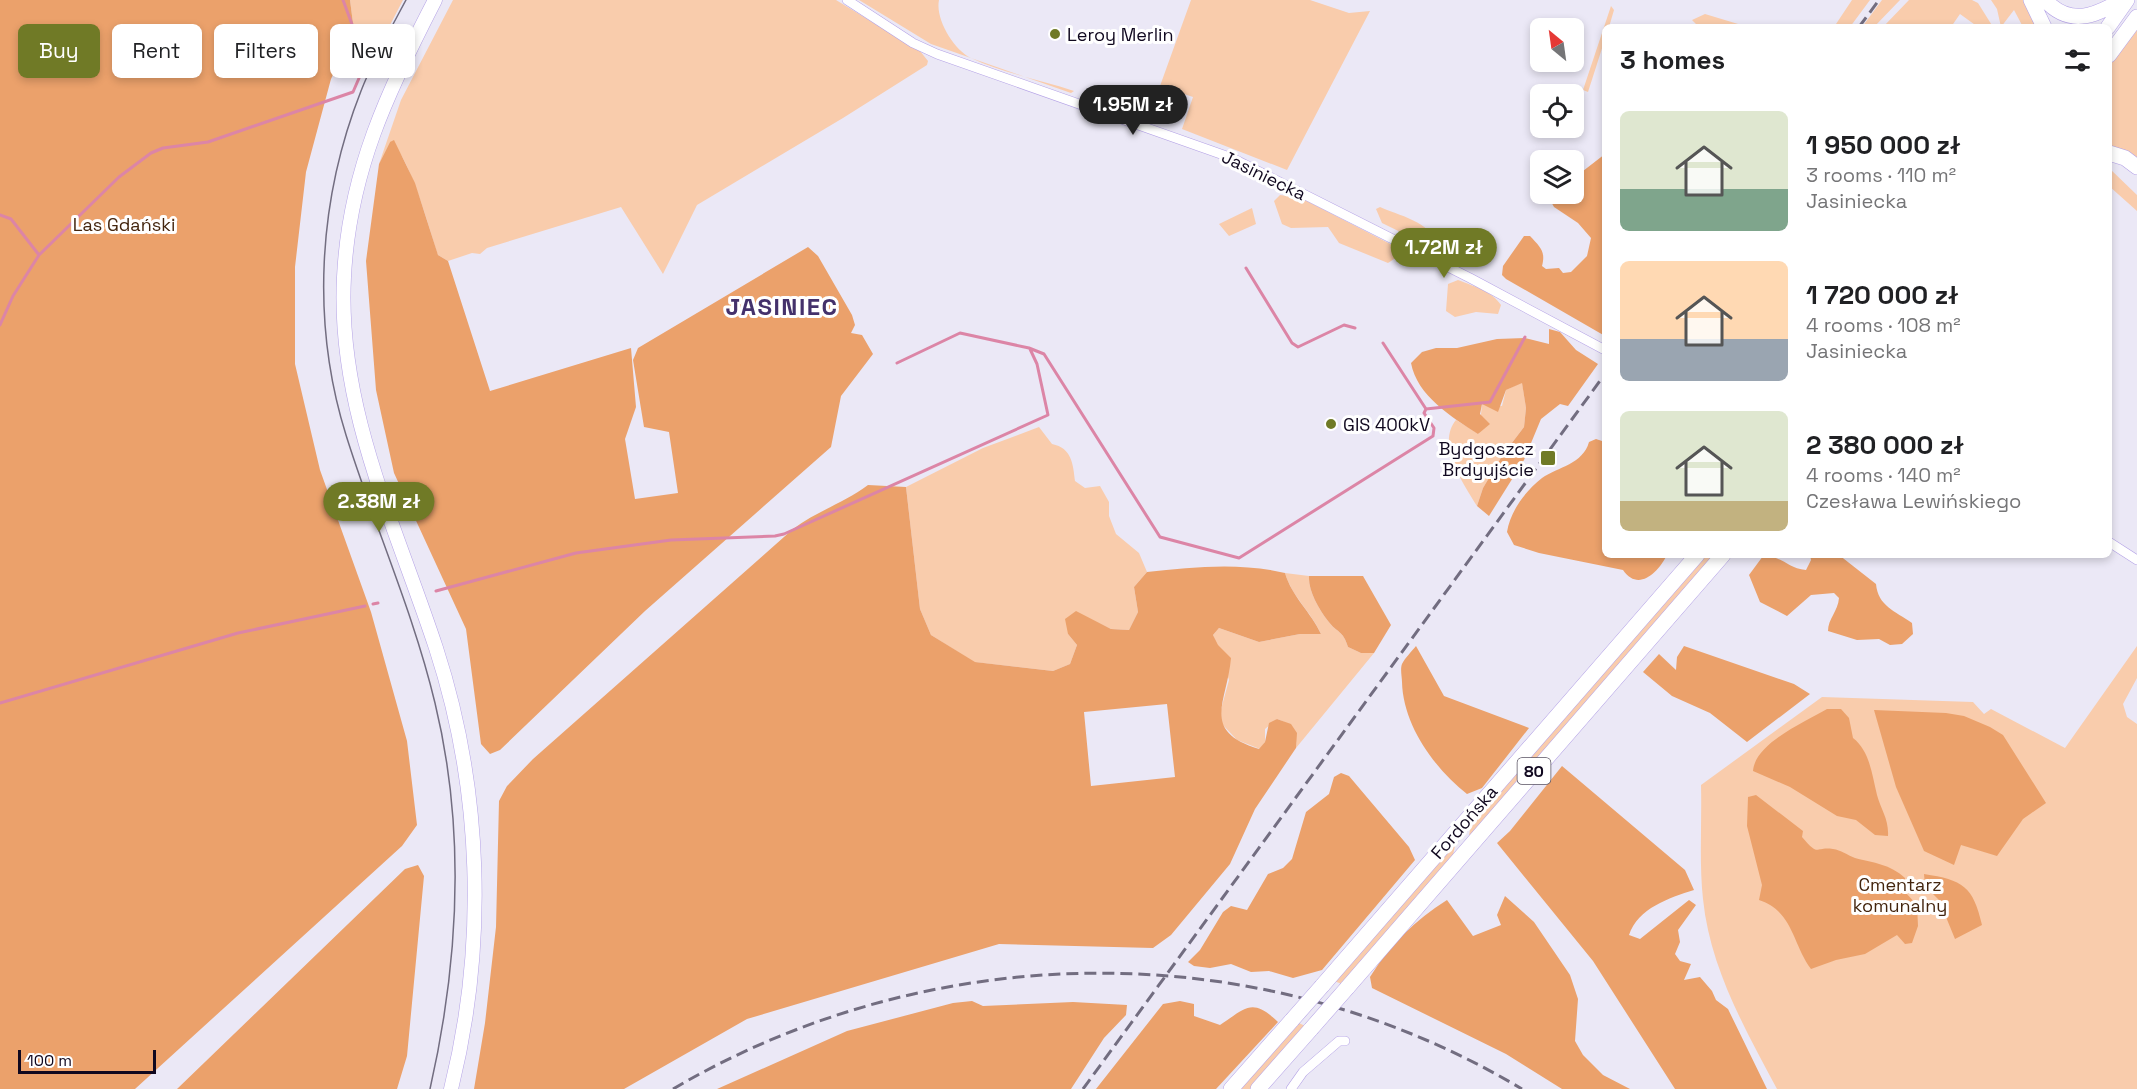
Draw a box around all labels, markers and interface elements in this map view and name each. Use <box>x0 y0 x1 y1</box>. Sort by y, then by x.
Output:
north arrow <box>1530 18 1584 72</box>
map controls <box>1530 18 1584 204</box>
place label: Leroy Merlin <box>1067 23 1174 46</box>
chip: Buy <box>18 24 100 78</box>
chip: Rent <box>112 24 202 78</box>
chip: Filters <box>214 24 318 78</box>
chip: New <box>330 24 415 78</box>
marker: Leroy Merlin <box>1048 27 1062 41</box>
text: 3 homes <box>1620 43 1725 77</box>
icon: filters <box>2061 44 2094 77</box>
button: locate <box>1530 84 1584 138</box>
pin: 1.95M zł <box>1071 85 1195 136</box>
text: 1.95M zł <box>1093 91 1173 117</box>
text: 1 950 000 zł <box>1806 128 1961 162</box>
icon: home <box>1668 135 1740 207</box>
street label: Jasiniecka <box>1218 145 1310 205</box>
button: layers <box>1530 150 1584 204</box>
text: 3 rooms · 110 m² <box>1806 162 1956 188</box>
text: Jasiniecka <box>1806 188 1907 214</box>
park label: Las Gdański <box>73 213 175 236</box>
pin: 1.72M zł <box>1382 228 1506 279</box>
text: 1.72M zł <box>1405 234 1483 260</box>
text: 1 720 000 zł <box>1806 278 1959 312</box>
icon: home <box>1668 285 1740 357</box>
district label: JASINIEC <box>726 291 839 322</box>
text: 4 rooms · 108 m² <box>1806 312 1961 338</box>
text: Jasiniecka <box>1806 338 1907 364</box>
place label: GIS 400kV <box>1343 413 1430 436</box>
marker: GIS 400kV <box>1324 417 1338 431</box>
text: 2 380 000 zł <box>1806 428 1964 462</box>
icon: home <box>1668 435 1740 507</box>
place label: Bydgoszcz Brdyujście <box>1438 437 1534 481</box>
marker: Bydgoszcz Brdyujście <box>1539 449 1557 467</box>
text: 4 rooms · 140 m² <box>1806 462 1961 488</box>
pin: 2.38M zł <box>317 482 441 533</box>
text: 2.38M zł <box>337 488 421 514</box>
text: Czesława Lewińskiego <box>1806 488 2021 514</box>
road number: 80 <box>1518 758 1550 784</box>
street label: Fordońska <box>1426 780 1502 864</box>
park label: Cmentarz komunalny <box>1853 873 1947 917</box>
scale bar <box>18 1047 156 1074</box>
text: 100 m <box>27 1050 72 1071</box>

